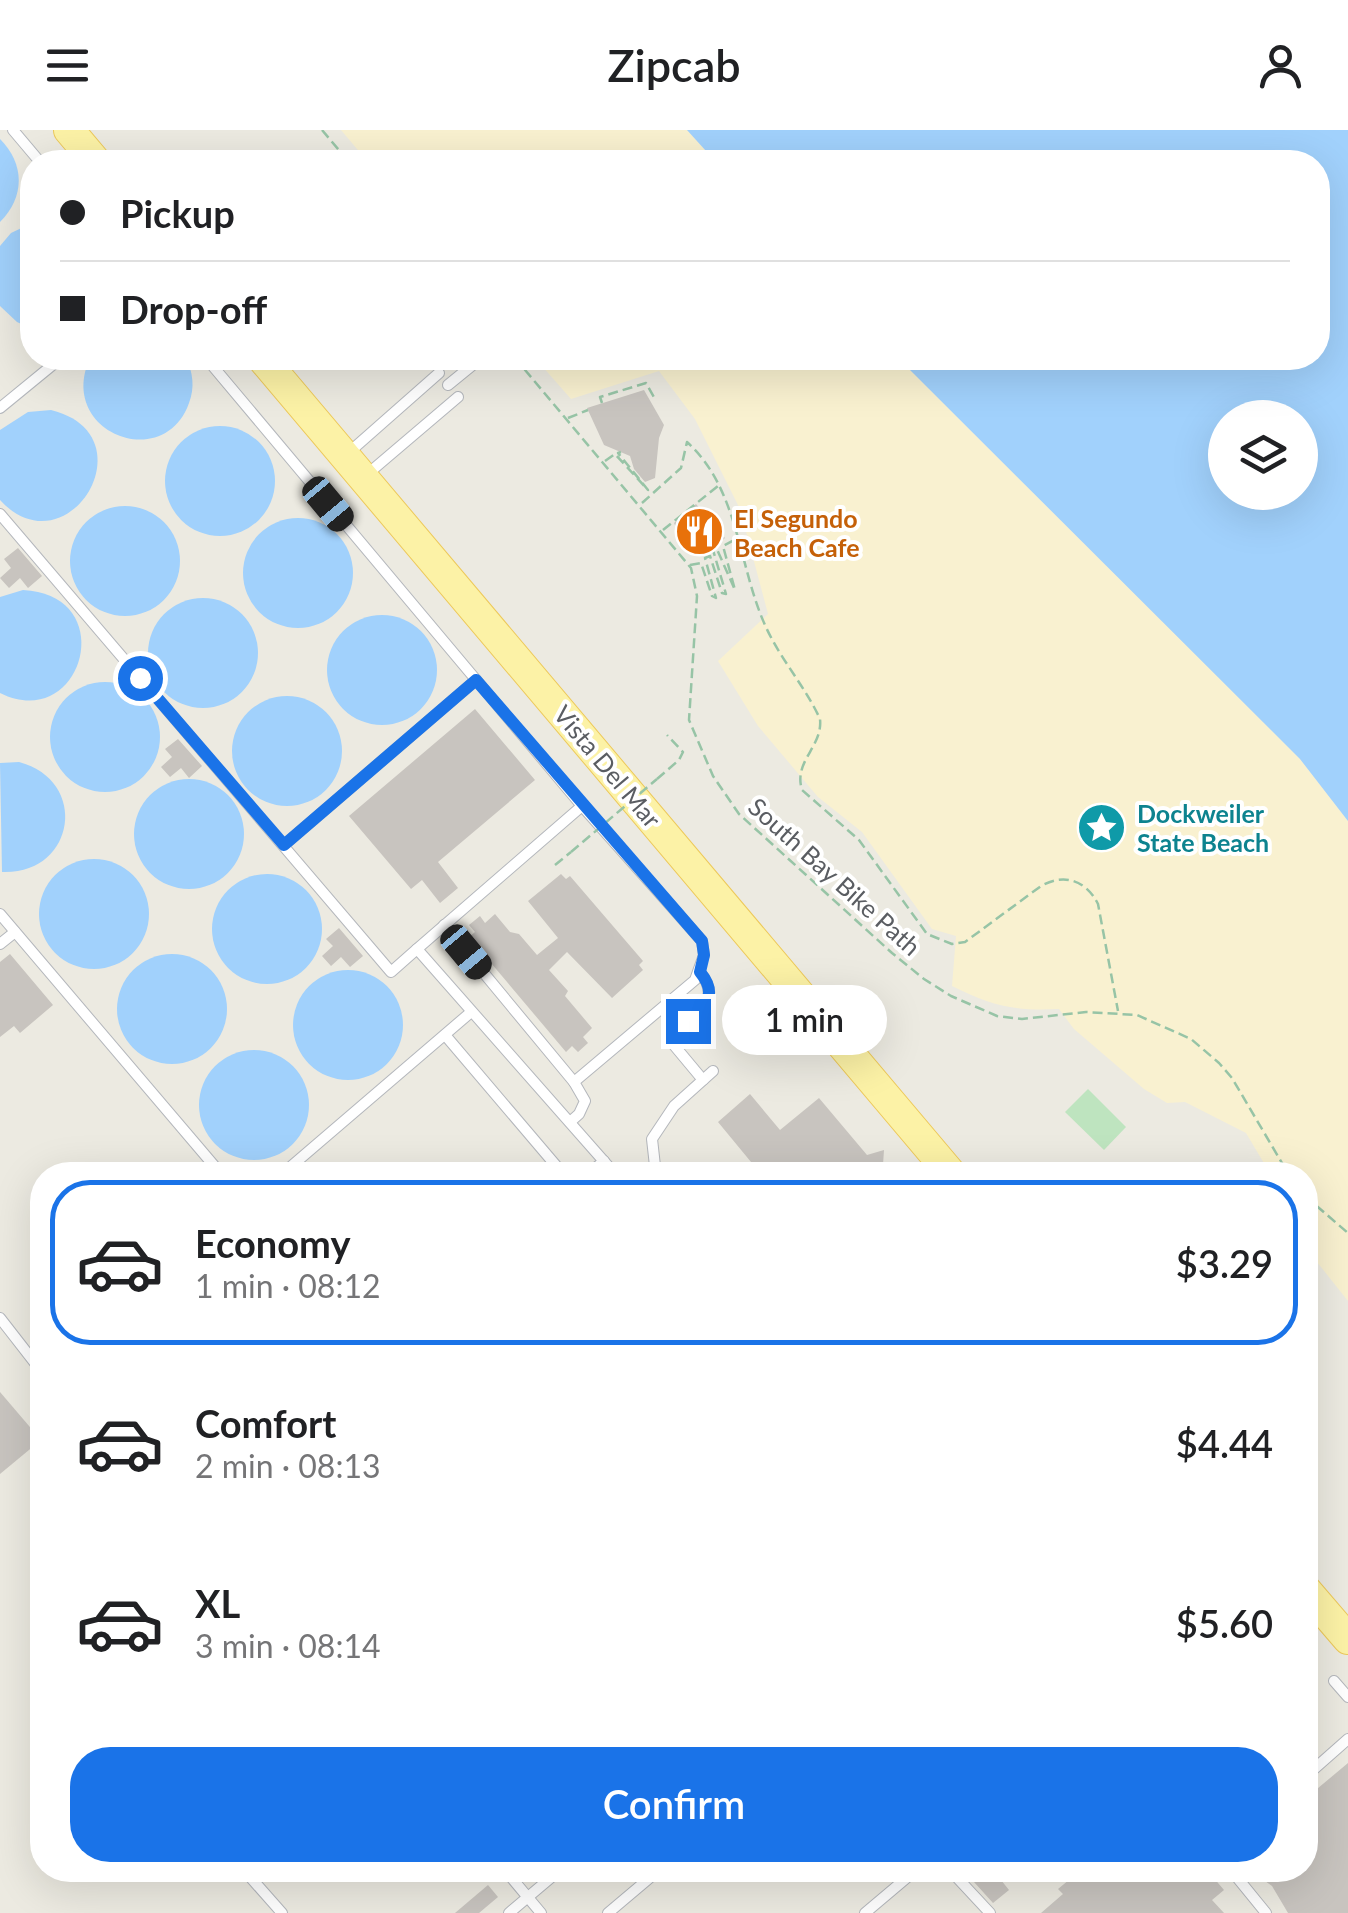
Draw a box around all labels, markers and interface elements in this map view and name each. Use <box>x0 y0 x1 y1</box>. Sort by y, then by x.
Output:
icon: menu <box>40 38 95 93</box>
text: Zipcab <box>607 38 741 92</box>
icon: person <box>1253 38 1308 93</box>
text: Pickup <box>120 190 235 236</box>
text: Drop-off <box>120 286 267 332</box>
map controls <box>1208 400 1318 510</box>
button: layers <box>1208 400 1318 510</box>
car <box>297 471 359 537</box>
place label: El Segundo Beach Cafe <box>734 503 860 562</box>
restaurant icon: El Segundo Beach Cafe <box>673 506 725 558</box>
route start <box>118 656 163 701</box>
street label: Vista Del Mar <box>548 699 668 833</box>
street label: South Bay Bike Path <box>743 791 927 961</box>
place label: Dockweiler State Beach <box>1137 798 1269 857</box>
place icon: Dockweiler State Beach <box>1076 801 1128 853</box>
car <box>435 919 497 985</box>
callout: 1 min <box>723 986 888 1056</box>
route end <box>666 999 711 1044</box>
text: 1 min <box>765 1000 844 1039</box>
icon: car <box>75 1218 165 1308</box>
text: Economy <box>195 1220 350 1266</box>
text: $3.29 <box>1176 1240 1273 1286</box>
text: 1 min · 08:12 <box>195 1266 381 1305</box>
icon: car <box>75 1398 165 1488</box>
text: Comfort <box>195 1400 336 1446</box>
text: $4.44 <box>1176 1420 1273 1466</box>
text: 2 min · 08:13 <box>195 1446 381 1485</box>
icon: car <box>75 1578 165 1668</box>
text: XL <box>195 1580 240 1626</box>
text: $5.60 <box>1176 1600 1273 1646</box>
text: 3 min · 08:14 <box>195 1626 381 1665</box>
button: Confirm <box>70 1747 1278 1862</box>

